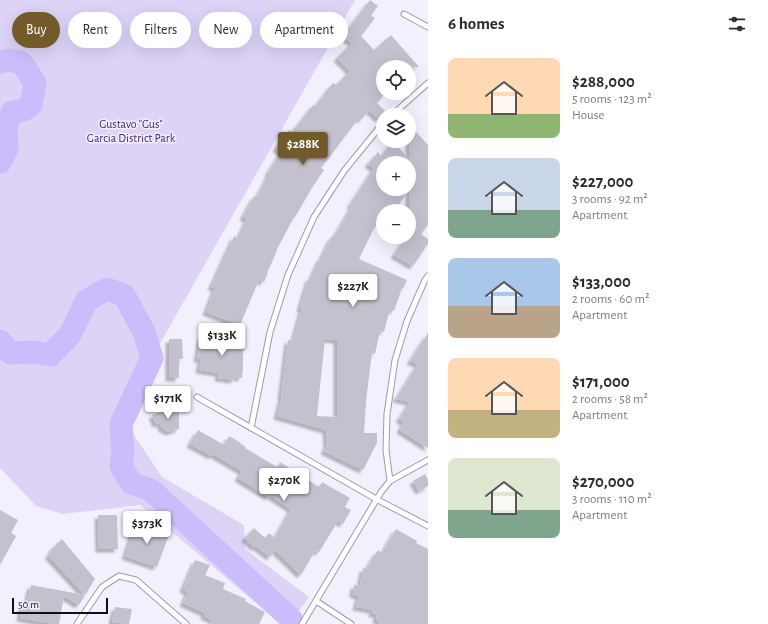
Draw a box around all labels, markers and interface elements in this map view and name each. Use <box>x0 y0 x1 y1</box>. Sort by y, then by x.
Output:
chip: Buy <box>12 12 60 48</box>
chip: Rent <box>68 12 122 48</box>
chip: Filters <box>130 12 191 48</box>
chip: New <box>199 12 252 48</box>
chip: Apartment <box>260 12 348 48</box>
icon: filters <box>726 13 748 35</box>
text: 6 homes <box>448 15 504 32</box>
map controls <box>376 60 416 244</box>
button: locate <box>376 60 416 100</box>
text: $288,000 <box>572 73 635 90</box>
icon: home <box>480 74 528 122</box>
text: 5 rooms · 123 m² <box>572 93 652 106</box>
button: layers <box>376 108 416 148</box>
text: House <box>572 109 604 122</box>
park label: Gustavo "Gus" Garcia District Park <box>87 118 176 144</box>
pin: $288K <box>275 132 331 166</box>
text: $288K <box>287 138 319 151</box>
button: + <box>376 156 416 196</box>
text: $227,000 <box>572 173 633 190</box>
icon: home <box>480 174 528 222</box>
text: 3 rooms · 92 m² <box>572 193 648 206</box>
button: − <box>376 204 416 244</box>
text: Apartment <box>572 209 627 222</box>
text: $133,000 <box>572 273 631 290</box>
pin: $227K <box>325 274 381 308</box>
icon: home <box>480 274 528 322</box>
text: $227K <box>337 280 369 293</box>
text: 2 rooms · 60 m² <box>572 293 649 306</box>
text: Apartment <box>572 309 627 322</box>
pin: $133K <box>194 323 250 357</box>
text: $133K <box>207 329 237 342</box>
text: $171,000 <box>572 373 630 390</box>
icon: home <box>480 374 528 422</box>
pin: $171K <box>140 386 196 420</box>
text: $171K <box>154 392 182 405</box>
text: 2 rooms · 58 m² <box>572 393 648 406</box>
text: Apartment <box>572 409 627 422</box>
pin: $270K <box>256 468 312 502</box>
text: $270,000 <box>572 473 634 490</box>
text: $270K <box>268 474 300 487</box>
icon: home <box>480 474 528 522</box>
text: 3 rooms · 110 m² <box>572 493 652 506</box>
text: Apartment <box>572 509 627 522</box>
pin: $373K <box>119 511 175 545</box>
text: $373K <box>132 517 162 530</box>
scale bar <box>12 596 108 615</box>
text: 50 m <box>18 599 39 610</box>

